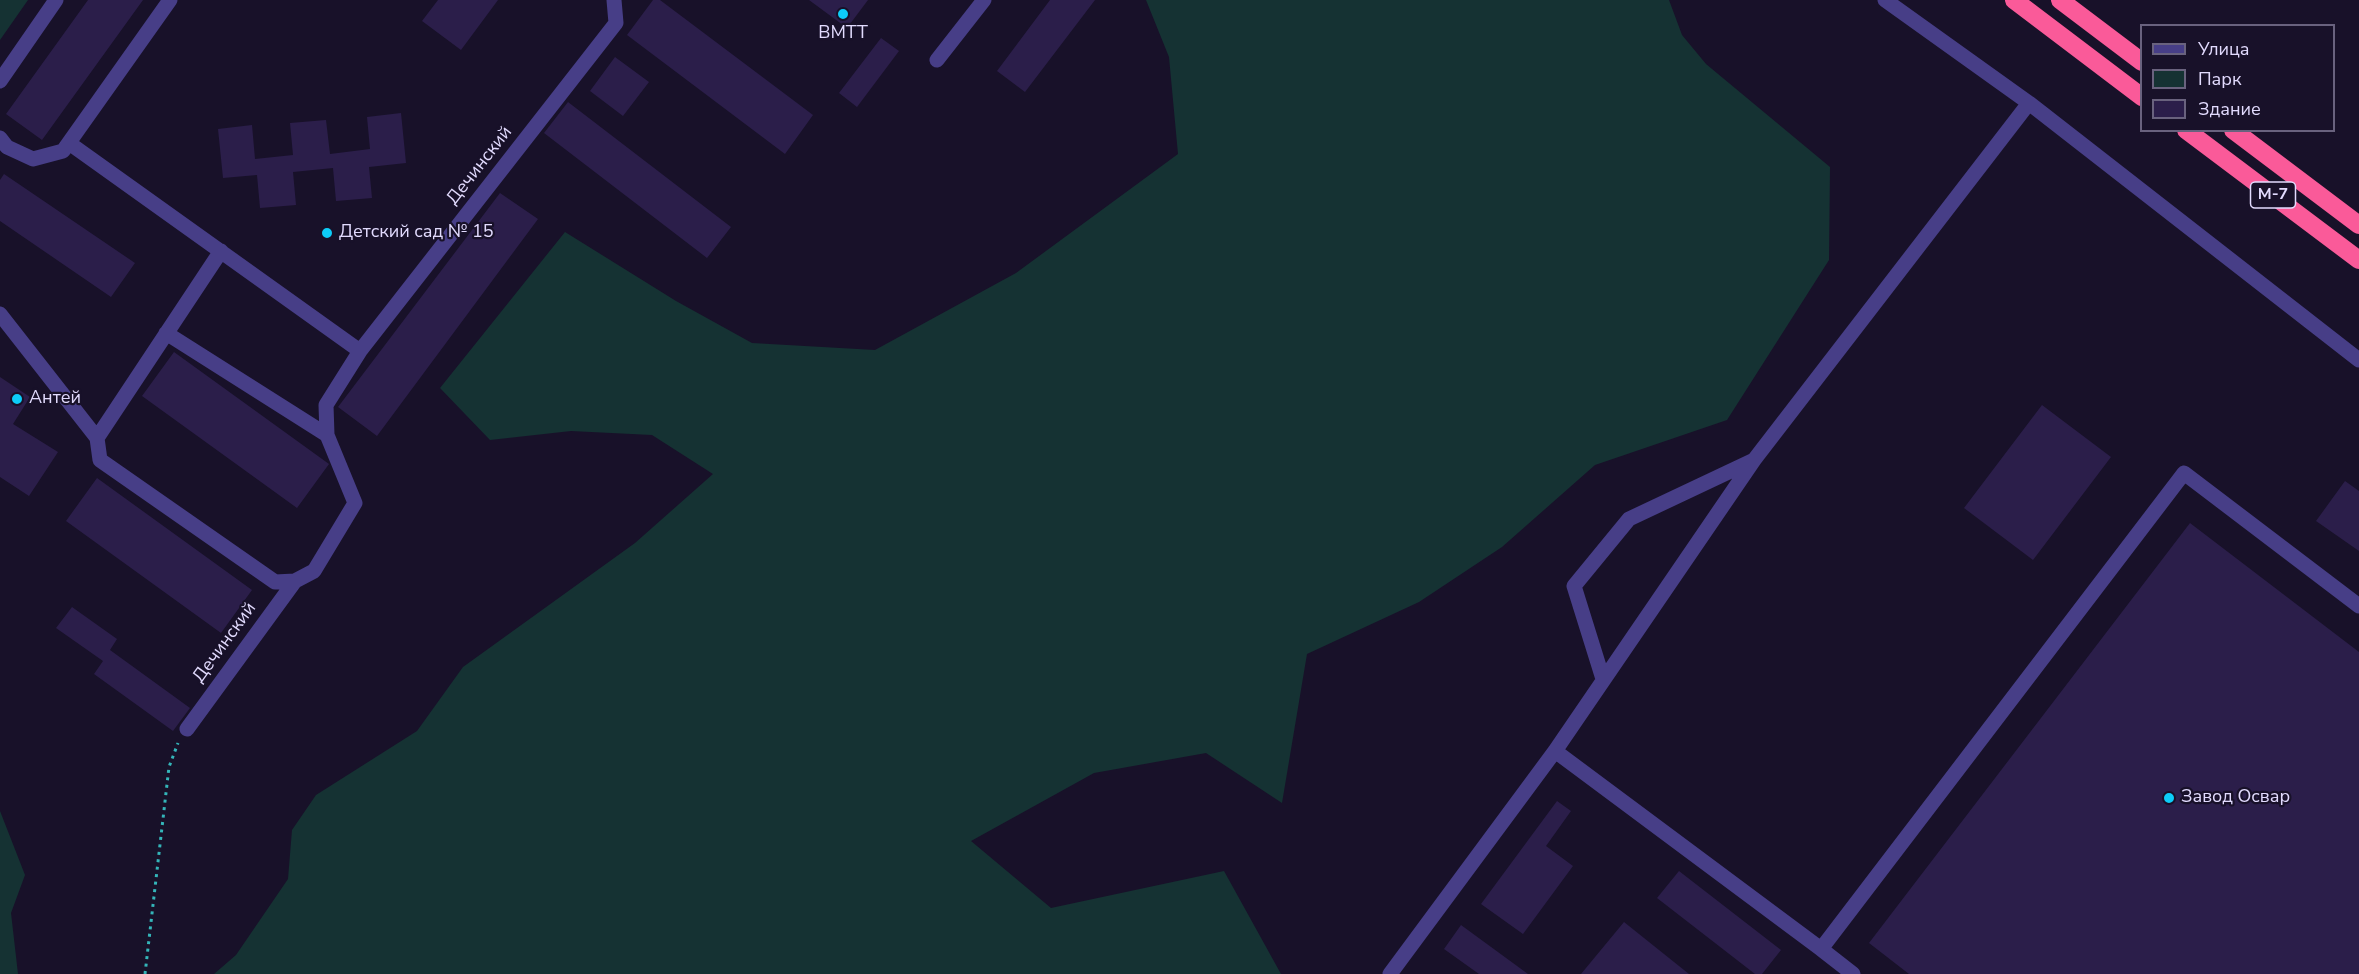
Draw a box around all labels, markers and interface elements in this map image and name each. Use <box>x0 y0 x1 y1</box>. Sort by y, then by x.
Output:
marker: ВМТТ <box>836 7 850 21</box>
place label: ВМТТ <box>818 23 868 45</box>
legend <box>2140 24 2335 132</box>
text: Улица <box>2198 37 2249 61</box>
text: Парк <box>2198 67 2241 91</box>
text: Здание <box>2198 97 2261 121</box>
street label: Дечинский <box>443 122 517 210</box>
road number: М-7 <box>2250 182 2296 208</box>
place label: Детский сад № 15 <box>339 222 493 244</box>
marker: Детский сад № 15 <box>320 226 334 240</box>
place label: Антей <box>29 388 81 410</box>
marker: Антей <box>10 392 24 406</box>
street label: Дечинский <box>189 599 261 687</box>
place label: Завод Освар <box>2181 787 2290 809</box>
marker: Завод Освар <box>2162 791 2176 805</box>

